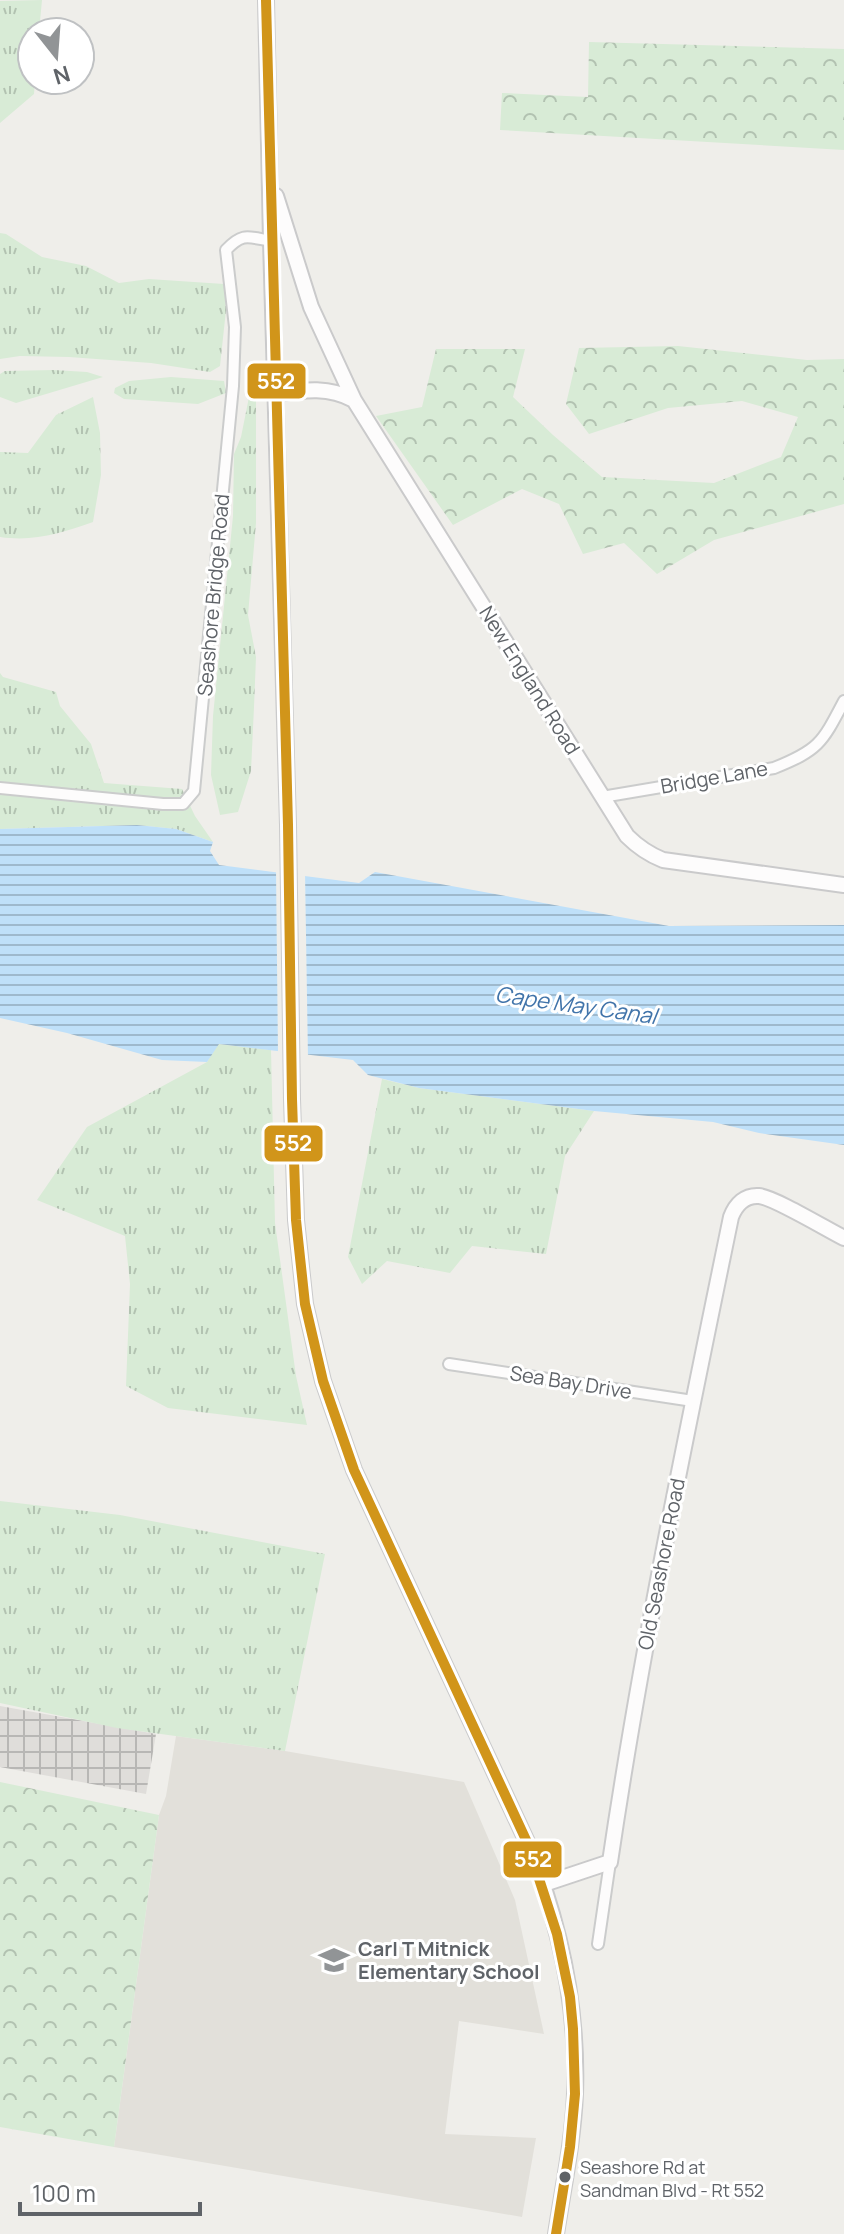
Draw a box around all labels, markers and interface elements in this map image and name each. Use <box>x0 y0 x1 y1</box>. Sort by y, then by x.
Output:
north arrow <box>16 16 96 96</box>
text: N <box>50 58 74 92</box>
line badge: 552 <box>246 362 307 400</box>
text: 552 <box>257 366 295 396</box>
street label: Seashore Bridge Road <box>191 493 235 697</box>
street label: New England Road <box>473 601 587 759</box>
street label: Bridge Lane <box>658 754 770 800</box>
water label: Cape May Canal <box>493 979 661 1032</box>
line badge: 552 <box>263 1124 324 1163</box>
text: 552 <box>274 1128 312 1158</box>
street label: Sea Bay Drive <box>508 1359 634 1405</box>
street label: Old Seashore Road <box>631 1476 691 1652</box>
line badge: 552 <box>502 1840 563 1879</box>
text: 552 <box>514 1844 552 1874</box>
place label: Carl T Mitnick Elementary School <box>358 1935 540 1985</box>
school or university icon: Carl T Mitnick Elementary School <box>317 1943 351 1977</box>
place label: Seashore Rd at Sandman Blvd - Rt 552 <box>580 2155 764 2202</box>
scale bar <box>20 2166 200 2216</box>
marker: Seashore Rd at Sandman Blvd - Rt 552 <box>557 2169 573 2185</box>
text: 100 m <box>32 2176 96 2209</box>

